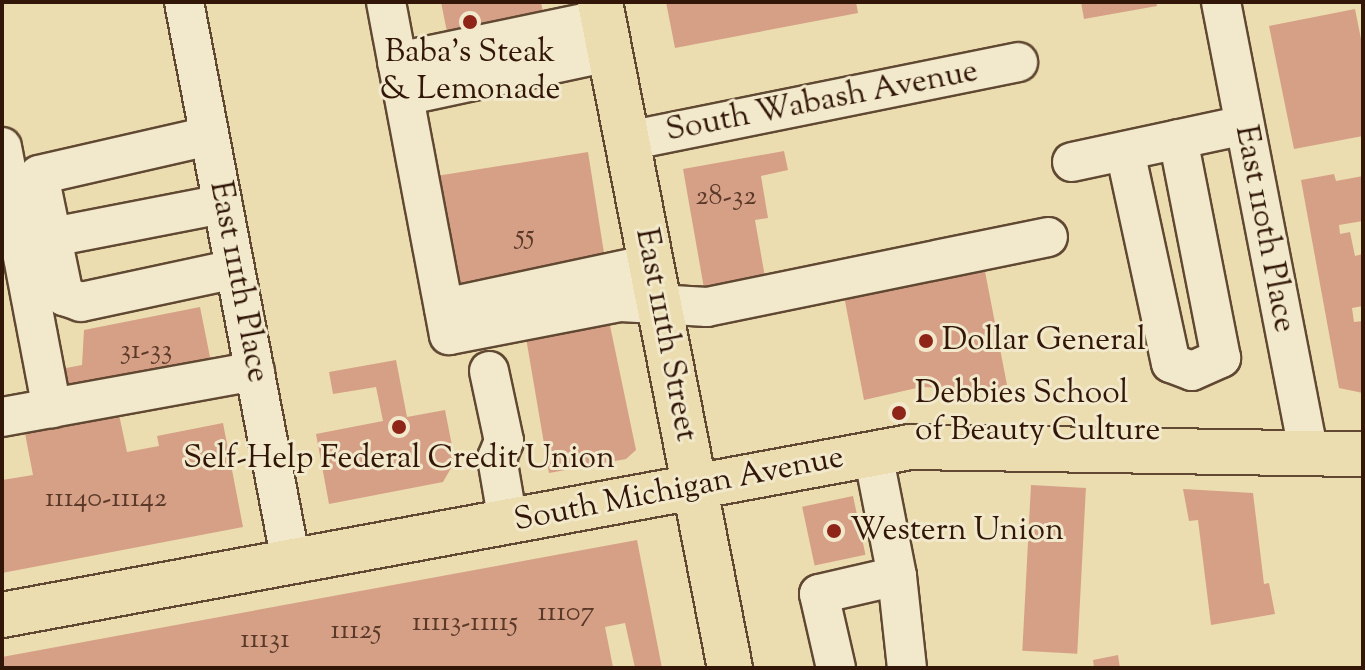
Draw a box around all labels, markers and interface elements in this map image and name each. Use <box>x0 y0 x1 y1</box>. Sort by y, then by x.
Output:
marker: Baba's Steak & Lemonade <box>461 13 479 31</box>
place label: Baba's Steak & Lemonade <box>380 35 560 110</box>
street label: South Wabash Avenue <box>663 53 981 151</box>
street label: East 110th Place <box>1225 122 1303 336</box>
street label: East 111th Place <box>200 178 276 386</box>
house number: 28-32 <box>695 180 757 214</box>
house number: 55 <box>515 219 535 253</box>
street label: East 111th Street <box>626 225 704 445</box>
place label: Dollar General <box>942 322 1146 360</box>
marker: Dollar General <box>917 332 935 350</box>
house number: 31-33 <box>120 334 172 368</box>
place label: Debbies School of Beauty Culture <box>915 376 1161 451</box>
marker: Debbies School of Beauty Culture <box>890 404 908 422</box>
marker: Self-Help Federal Credit Union <box>390 418 408 436</box>
street label: South Michigan Avenue <box>511 439 847 541</box>
place label: Self-Help Federal Credit Union <box>183 440 615 478</box>
house number: 11140-11142 <box>45 482 167 516</box>
place label: Western Union <box>850 512 1064 550</box>
marker: Western Union <box>825 522 843 540</box>
house number: 11107 <box>537 596 595 630</box>
house number: 11113-11115 <box>412 606 518 640</box>
house number: 11125 <box>330 614 382 648</box>
house number: 11131 <box>240 623 290 657</box>

